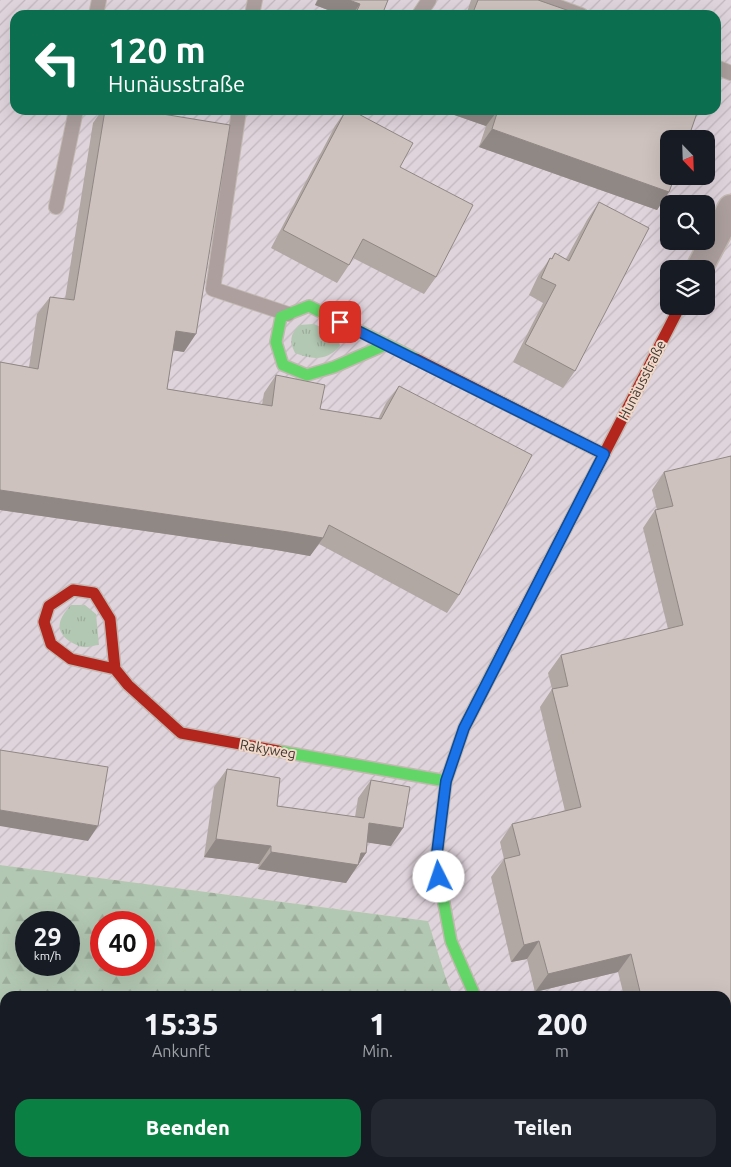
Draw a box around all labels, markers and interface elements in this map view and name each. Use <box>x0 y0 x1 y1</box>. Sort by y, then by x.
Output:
icon: left <box>25 30 90 95</box>
text: 120 m <box>108 30 206 70</box>
text: Hunäusstraße <box>108 71 245 96</box>
north arrow <box>660 130 715 185</box>
map controls <box>660 130 715 315</box>
button: search <box>660 195 715 250</box>
button: layers <box>660 260 715 315</box>
pin <box>319 301 361 343</box>
icon: arrive <box>326 308 354 336</box>
street label: Hunäusstraße <box>615 337 669 423</box>
street label: Rakyweg <box>239 736 297 762</box>
position arrow <box>412 850 464 902</box>
speed limit sign: 40 <box>90 911 155 976</box>
text: 29 <box>33 923 62 951</box>
text: km/h <box>34 949 61 962</box>
text: 15:35 <box>144 1007 219 1041</box>
text: 1 <box>369 1007 386 1041</box>
text: 200 <box>537 1007 587 1041</box>
text: Ankunft <box>152 1042 210 1060</box>
text: Min. <box>362 1042 393 1060</box>
text: m <box>555 1042 569 1060</box>
button: Beenden <box>15 1099 361 1157</box>
button: Teilen <box>371 1099 716 1157</box>

